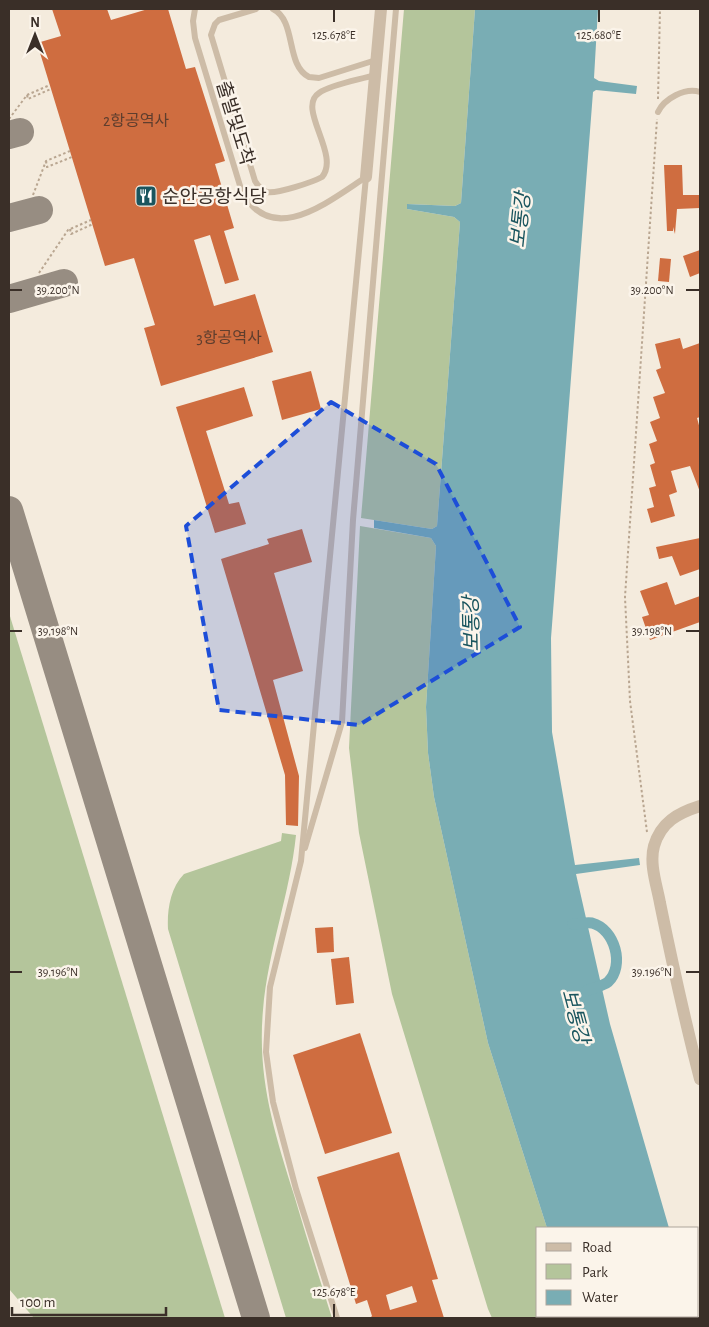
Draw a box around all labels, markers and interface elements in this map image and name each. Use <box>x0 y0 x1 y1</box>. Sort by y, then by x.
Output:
north arrow <box>10 10 60 60</box>
text: N <box>30 16 40 30</box>
text: 125.678°E <box>313 29 356 41</box>
text: 125.680°E <box>577 29 621 41</box>
street label: 출발및도착 <box>213 79 258 169</box>
house number: 2항공역사 <box>103 113 169 129</box>
restaurant icon: 순안공항식당 <box>134 184 158 208</box>
place label: 순안공항식당 <box>162 187 267 207</box>
water label: 보통강 <box>507 189 534 249</box>
text: 39.200°N <box>36 284 80 296</box>
text: 39.200°N <box>630 284 674 296</box>
house number: 3항공역사 <box>196 330 262 346</box>
water label: 보통강 <box>460 594 482 652</box>
text: 39.198°N <box>38 625 78 637</box>
text: 39.198°N <box>632 625 672 637</box>
text: 39.196°N <box>38 966 78 978</box>
text: 39.196°N <box>632 966 672 978</box>
water label: 보통강 <box>558 987 593 1048</box>
legend <box>536 1227 699 1317</box>
text: Road <box>582 1240 612 1255</box>
text: Park <box>582 1265 608 1280</box>
scale bar <box>12 1284 166 1316</box>
text: 125.678°E <box>313 1286 356 1298</box>
text: Water <box>582 1290 618 1305</box>
text: 100 m <box>20 1295 55 1310</box>

